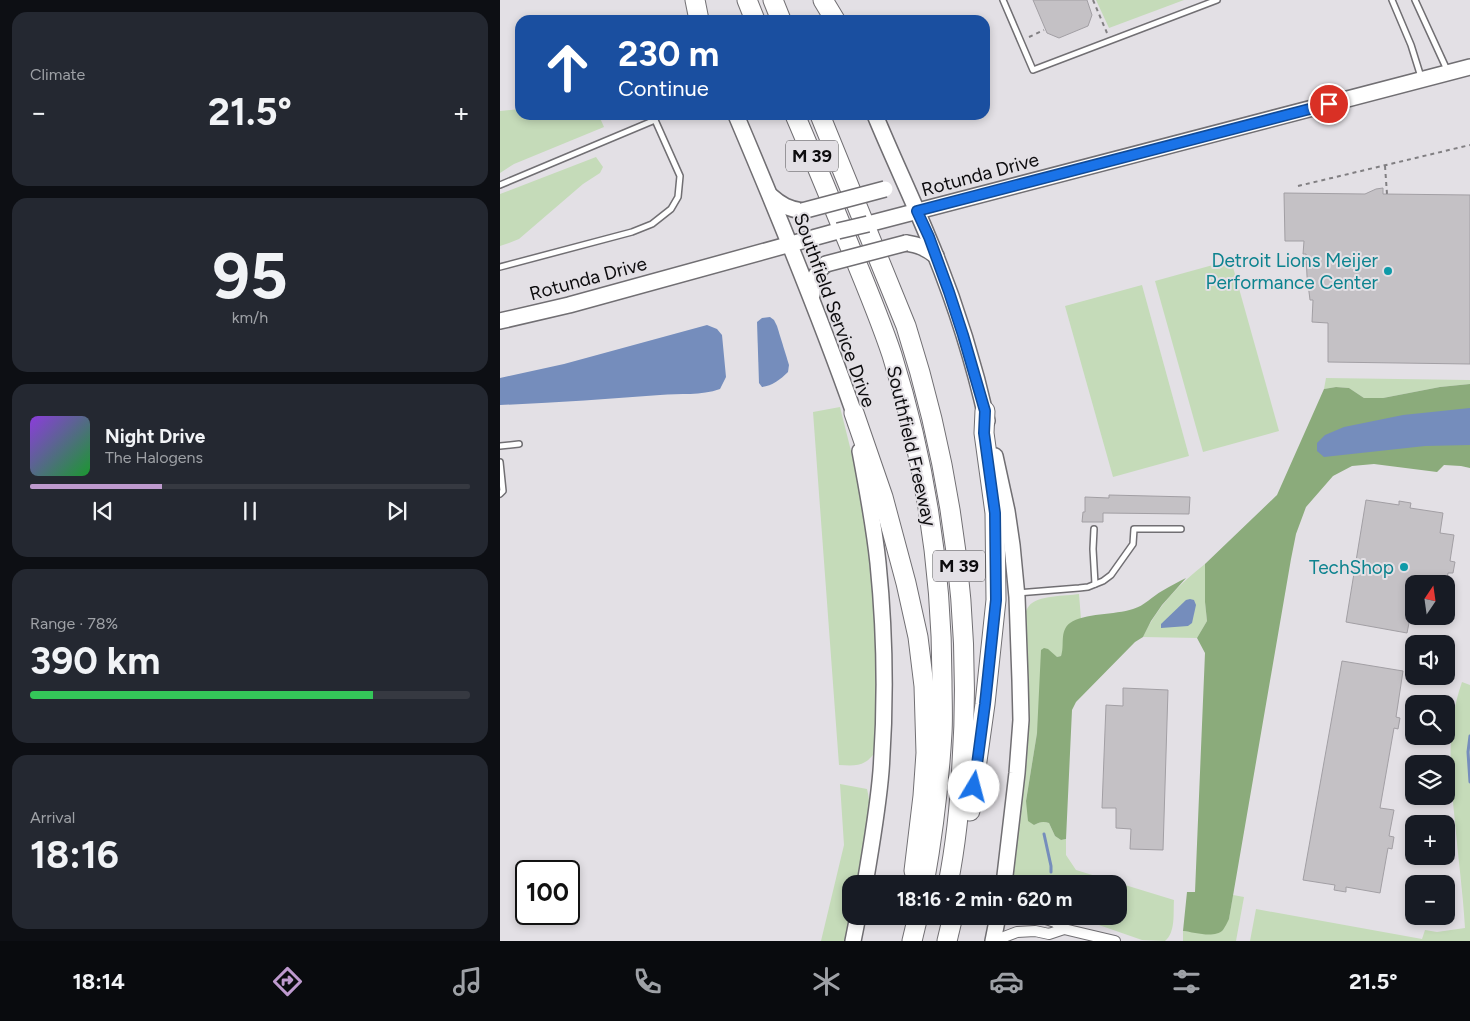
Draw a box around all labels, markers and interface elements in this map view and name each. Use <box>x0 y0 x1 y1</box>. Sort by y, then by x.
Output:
text: 230 m <box>618 33 719 75</box>
icon: ahead <box>535 35 600 100</box>
text: Climate <box>30 65 85 84</box>
text: Continue <box>618 75 709 102</box>
pin <box>1308 83 1350 125</box>
text: 21.5° <box>208 89 292 135</box>
icon: arrive <box>1315 90 1343 118</box>
text: − <box>30 95 47 129</box>
text: + <box>453 95 470 129</box>
road number: M 39 <box>786 140 838 172</box>
street label: Rotunda Drive <box>919 148 1041 201</box>
street label: Southfield Service Drive <box>789 210 880 410</box>
text: 95 <box>212 236 288 314</box>
place label: Detroit Lions Meijer Performance Center <box>1206 249 1379 294</box>
street label: Rotunda Drive <box>527 252 649 305</box>
marker: Detroit Lions Meijer Performance Center <box>1382 265 1394 277</box>
text: km/h <box>232 308 268 327</box>
street label: Southfield Freeway <box>882 364 941 529</box>
text: Night Drive <box>105 425 205 448</box>
text: The Halogens <box>105 448 203 467</box>
icon: previous <box>89 497 117 525</box>
icon: pause <box>236 497 264 525</box>
icon: next <box>383 497 411 525</box>
road number: M 39 <box>933 550 985 582</box>
place label: TechShop <box>1309 556 1394 579</box>
marker: TechShop <box>1398 561 1410 573</box>
north arrow <box>1405 575 1455 625</box>
map controls <box>1405 575 1455 925</box>
text: Range · 78% <box>30 614 118 633</box>
button: sound <box>1405 635 1455 685</box>
text: 390 km <box>30 638 160 684</box>
button: search <box>1405 695 1455 745</box>
button: layers <box>1405 755 1455 805</box>
position arrow <box>947 760 999 812</box>
text: Arrival <box>30 808 75 827</box>
button: + <box>1405 815 1455 865</box>
text: 18:16 <box>30 832 119 878</box>
speed limit sign: 100 <box>515 860 580 925</box>
button: − <box>1405 875 1455 925</box>
text: 18:16 · 2 min · 620 m <box>897 888 1072 911</box>
icon: directions <box>270 964 305 999</box>
icon: music <box>450 964 485 999</box>
icon: phone <box>630 964 665 999</box>
icon: climate <box>809 964 844 999</box>
icon: car <box>989 964 1024 999</box>
icon: filters <box>1169 964 1204 999</box>
text: 18:14 <box>72 968 125 995</box>
text: 21.5° <box>1349 968 1398 995</box>

